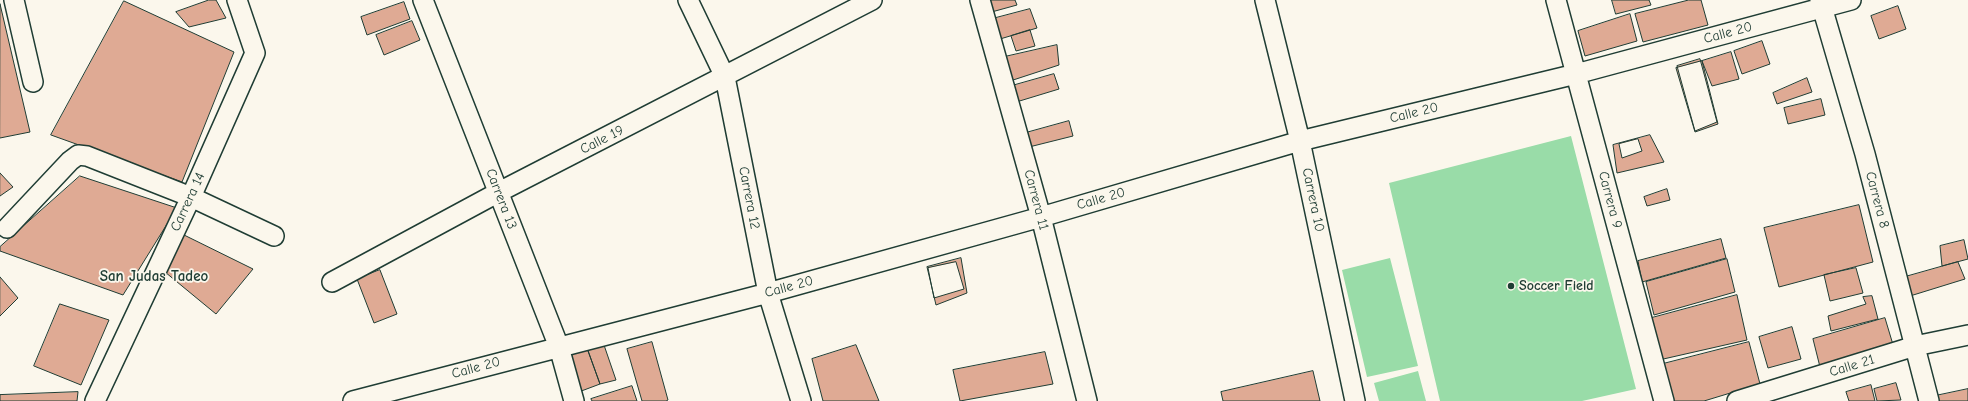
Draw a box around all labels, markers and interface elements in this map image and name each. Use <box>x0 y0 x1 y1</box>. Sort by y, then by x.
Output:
street label: Calle 20 <box>1702 18 1754 48</box>
street label: Calle 20 <box>1388 99 1440 127</box>
street label: Calle 19 <box>577 122 627 158</box>
street label: Carrera 12 <box>735 165 763 231</box>
street label: Carrera 13 <box>482 166 520 232</box>
street label: Carrera 10 <box>1298 166 1328 234</box>
street label: Carrera 11 <box>1020 168 1052 232</box>
street label: Carrera 14 <box>167 170 209 234</box>
street label: Carrera 9 <box>1594 170 1626 230</box>
street label: Carrera 8 <box>1861 170 1893 230</box>
street label: Calle 20 <box>1075 184 1127 214</box>
district label: San Judas Tadeo <box>100 268 208 286</box>
street label: Calle 20 <box>763 272 815 302</box>
place label: Soccer Field <box>1519 278 1594 294</box>
marker: Soccer Field <box>1506 281 1516 291</box>
street label: Calle 21 <box>1827 351 1877 381</box>
street label: Calle 20 <box>450 353 502 383</box>

